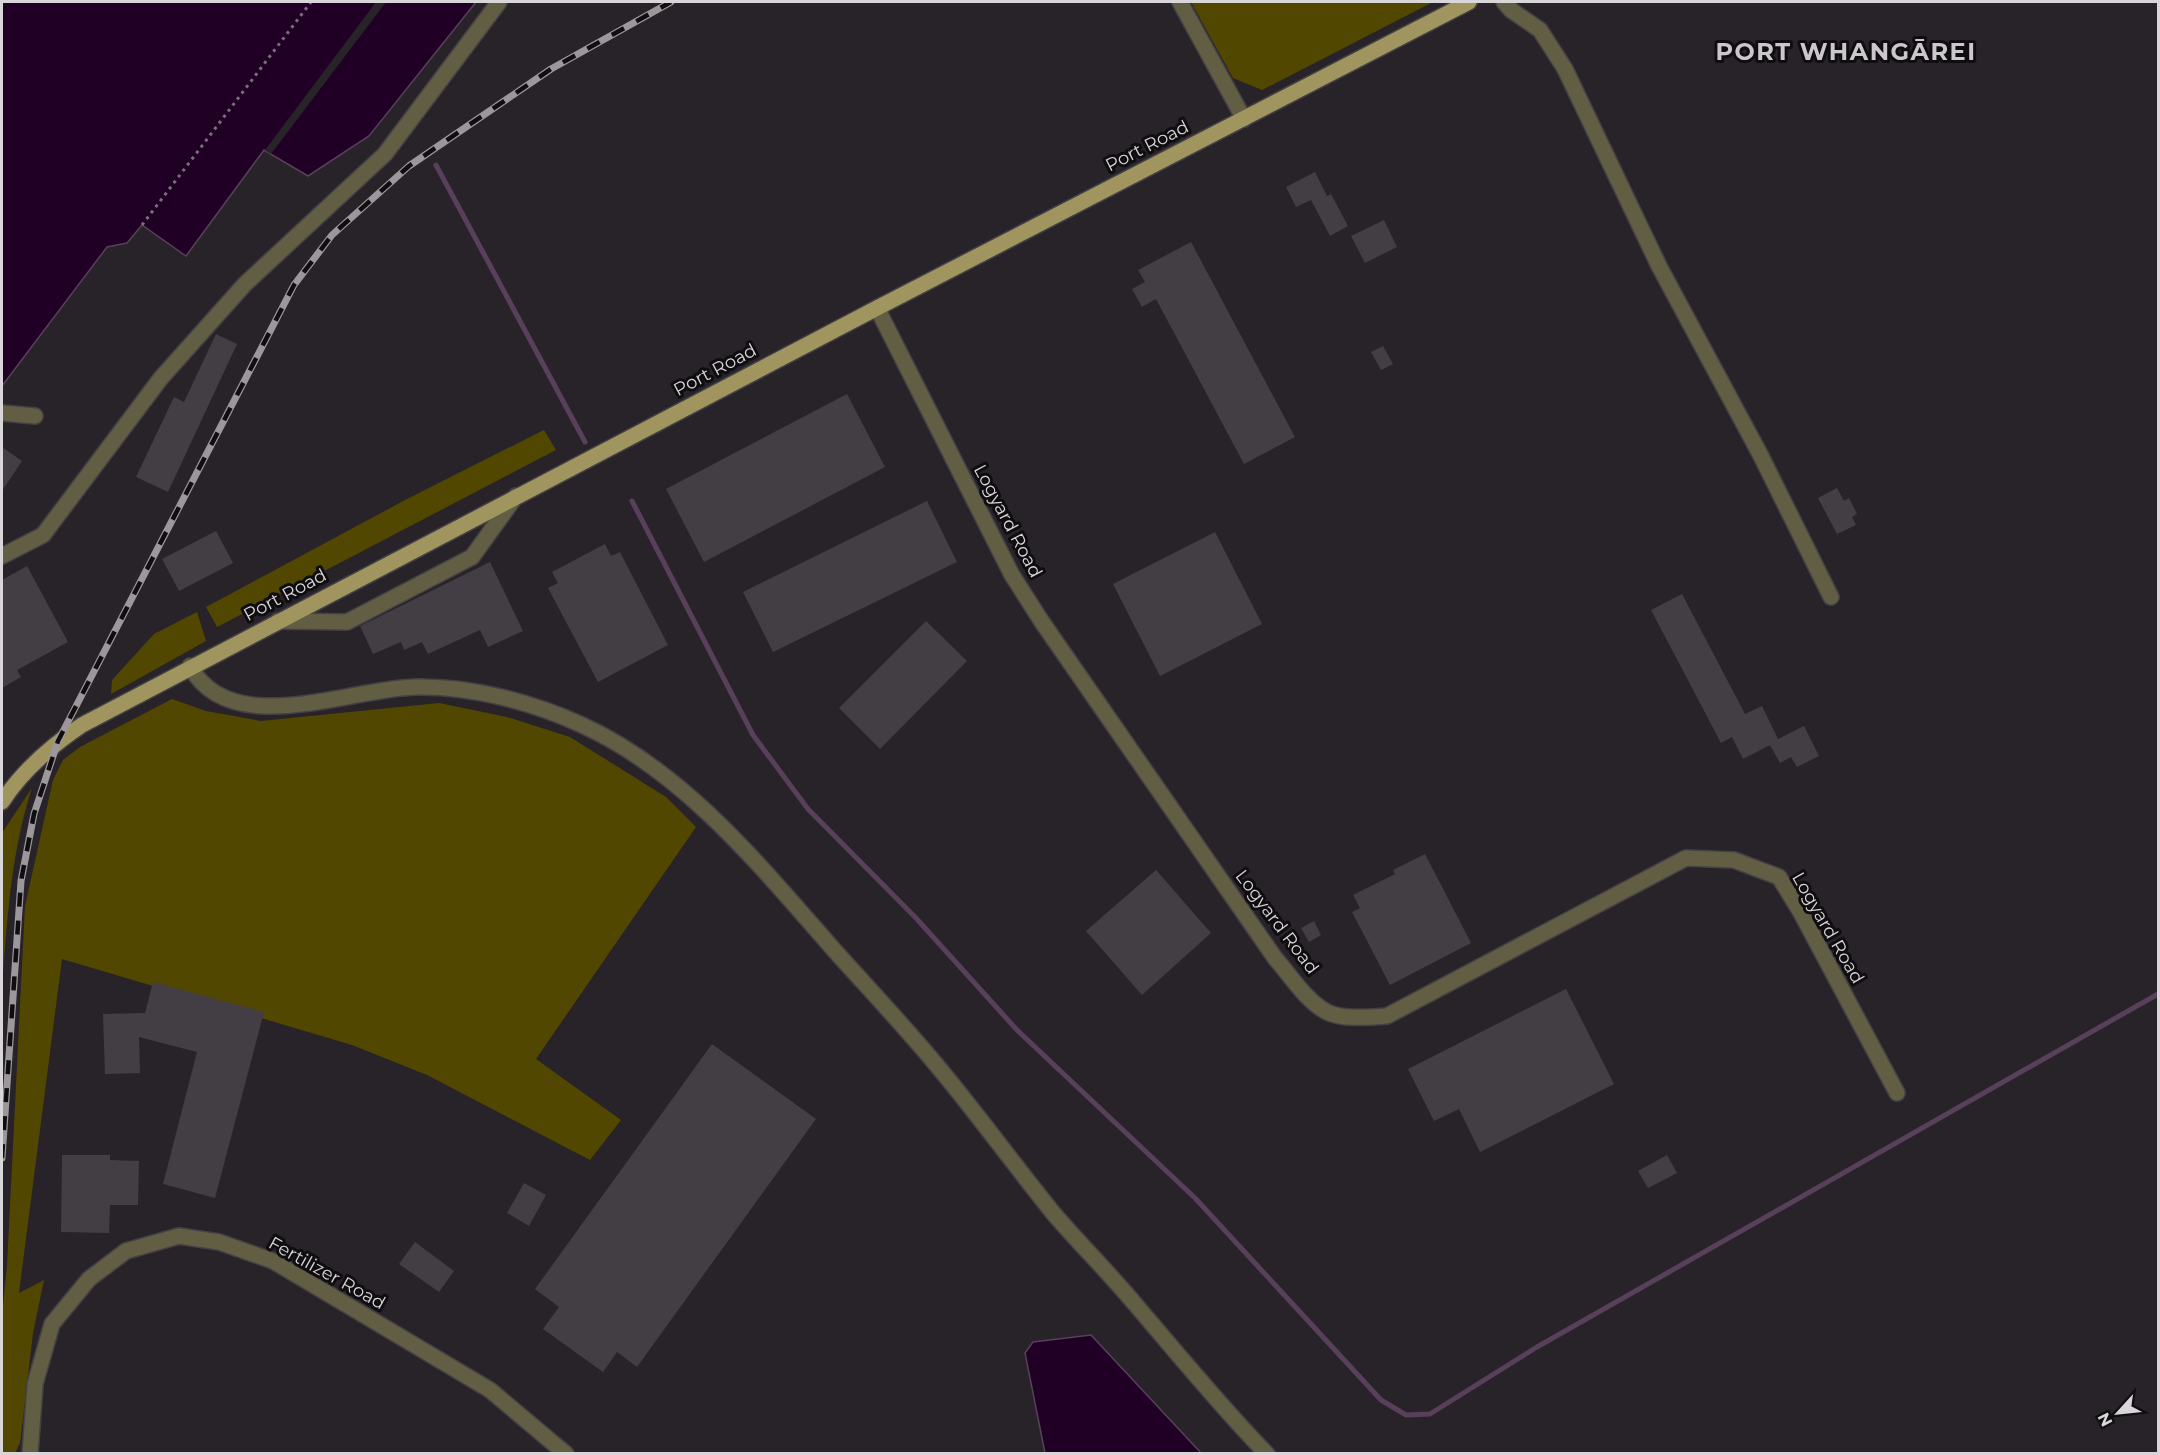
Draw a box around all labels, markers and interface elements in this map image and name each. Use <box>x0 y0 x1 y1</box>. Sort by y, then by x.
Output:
district label: PORT WHANGĀREI <box>1715 37 1977 66</box>
street label: Port Road <box>1102 116 1192 176</box>
street label: Port Road <box>670 339 760 401</box>
street label: Logyard Road <box>969 461 1047 581</box>
street label: Port Road <box>240 564 330 626</box>
street label: Logyard Road <box>1231 865 1323 979</box>
street label: Logyard Road <box>1787 868 1869 988</box>
street label: Fertilizer Road <box>265 1232 389 1314</box>
north arrow <box>2088 1383 2148 1443</box>
text: N <box>2094 1410 2116 1430</box>

